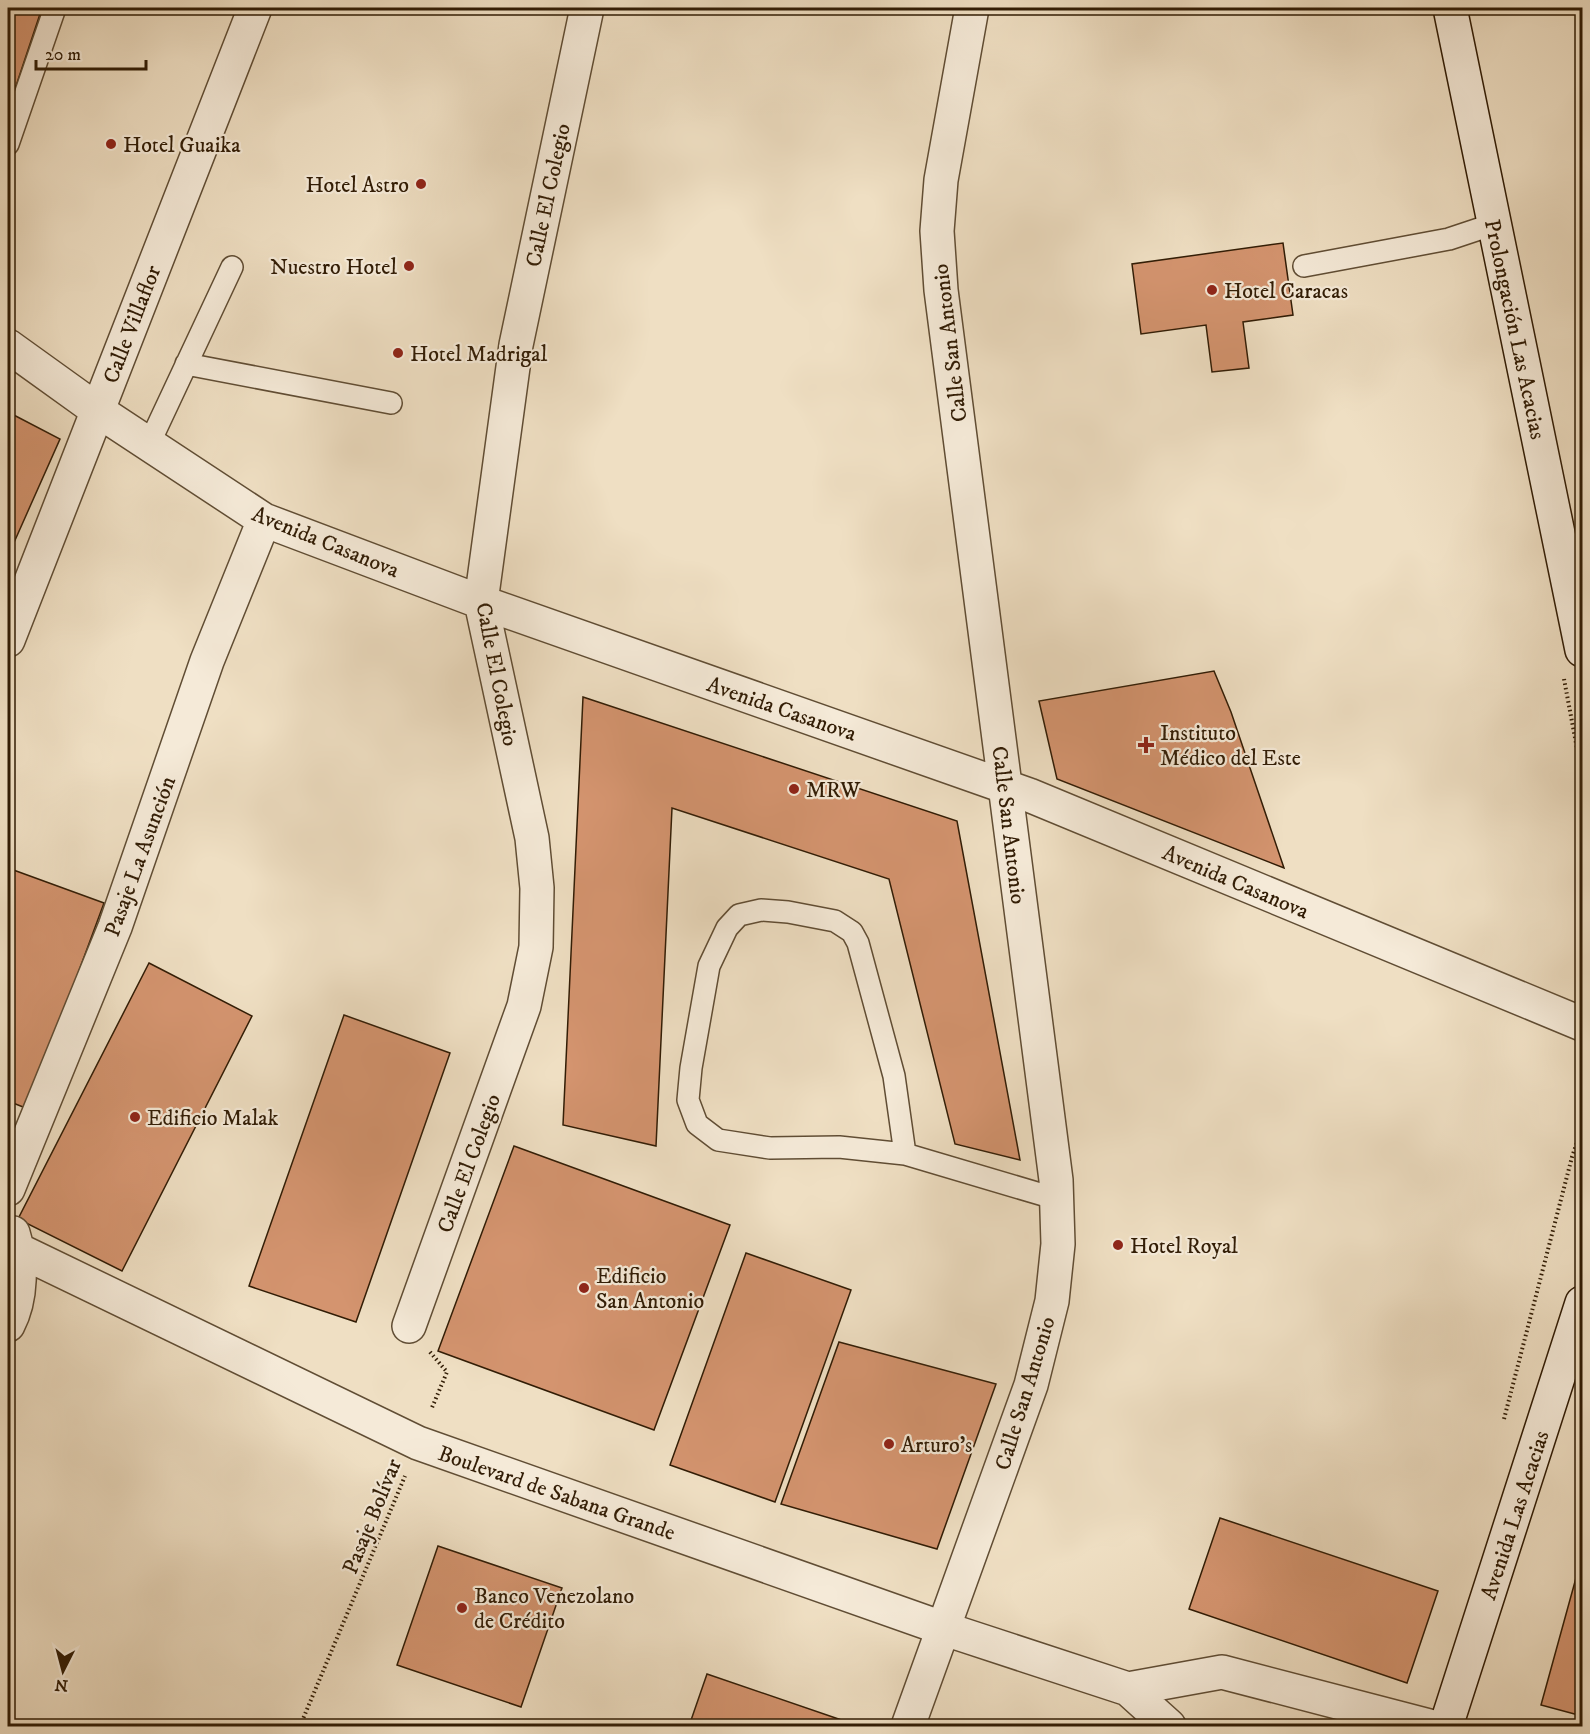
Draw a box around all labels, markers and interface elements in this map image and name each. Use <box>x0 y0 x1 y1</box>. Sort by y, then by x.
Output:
scale bar <box>36 33 146 71</box>
text: 20 m <box>45 44 81 66</box>
street label: Calle El Colegio <box>520 121 577 269</box>
place label: Hotel Guaika <box>123 132 241 159</box>
marker: Hotel Guaika <box>104 137 118 151</box>
place label: Hotel Astro <box>305 172 409 199</box>
marker: Hotel Astro <box>414 177 428 191</box>
street label: Prolongación Las Acacias <box>1478 217 1551 442</box>
place label: Nuestro Hotel <box>270 254 397 281</box>
marker: Nuestro Hotel <box>402 259 416 273</box>
street label: Calle Villaflor <box>98 261 168 387</box>
street label: Calle San Antonio <box>927 262 974 423</box>
place label: Hotel Caracas <box>1224 278 1348 305</box>
marker: Hotel Caracas <box>1205 283 1219 297</box>
place label: Hotel Madrigal <box>410 341 548 368</box>
marker: Hotel Madrigal <box>391 346 405 360</box>
street label: Avenida Casanova <box>248 501 404 584</box>
street label: Calle El Colegio <box>469 600 524 748</box>
street label: Avenida Casanova <box>703 671 860 748</box>
place label: Instituto Médico del Este <box>1160 720 1301 772</box>
marker: Instituto Médico del Este <box>1137 736 1155 754</box>
street label: Calle San Antonio <box>985 745 1032 906</box>
street label: Pasaje La Asunción <box>99 772 182 940</box>
place label: MRW <box>806 777 861 804</box>
marker: MRW <box>787 782 801 796</box>
street label: Avenida Casanova <box>1158 839 1313 926</box>
street label: Calle El Colegio <box>432 1090 507 1237</box>
place label: Edificio Malak <box>147 1105 279 1132</box>
marker: Edificio Malak <box>128 1110 142 1124</box>
place label: Hotel Royal <box>1130 1233 1238 1260</box>
marker: Hotel Royal <box>1111 1238 1125 1252</box>
place label: Edificio San Antonio <box>596 1263 704 1315</box>
marker: Edificio San Antonio <box>577 1281 591 1295</box>
street label: Calle San Antonio <box>989 1313 1062 1473</box>
street label: Avenida Las Acacias <box>1475 1427 1556 1604</box>
place label: Arturo's <box>901 1432 972 1459</box>
marker: Arturo's <box>882 1437 896 1451</box>
street label: Boulevard de Sabana Grande <box>434 1440 679 1547</box>
street label: Pasaje Bolívar <box>337 1454 408 1578</box>
place label: Banco Venezolano de Crédito <box>474 1583 634 1635</box>
marker: Banco Venezolano de Crédito <box>455 1601 469 1615</box>
north arrow <box>33 1641 93 1701</box>
text: N <box>54 1674 69 1696</box>

